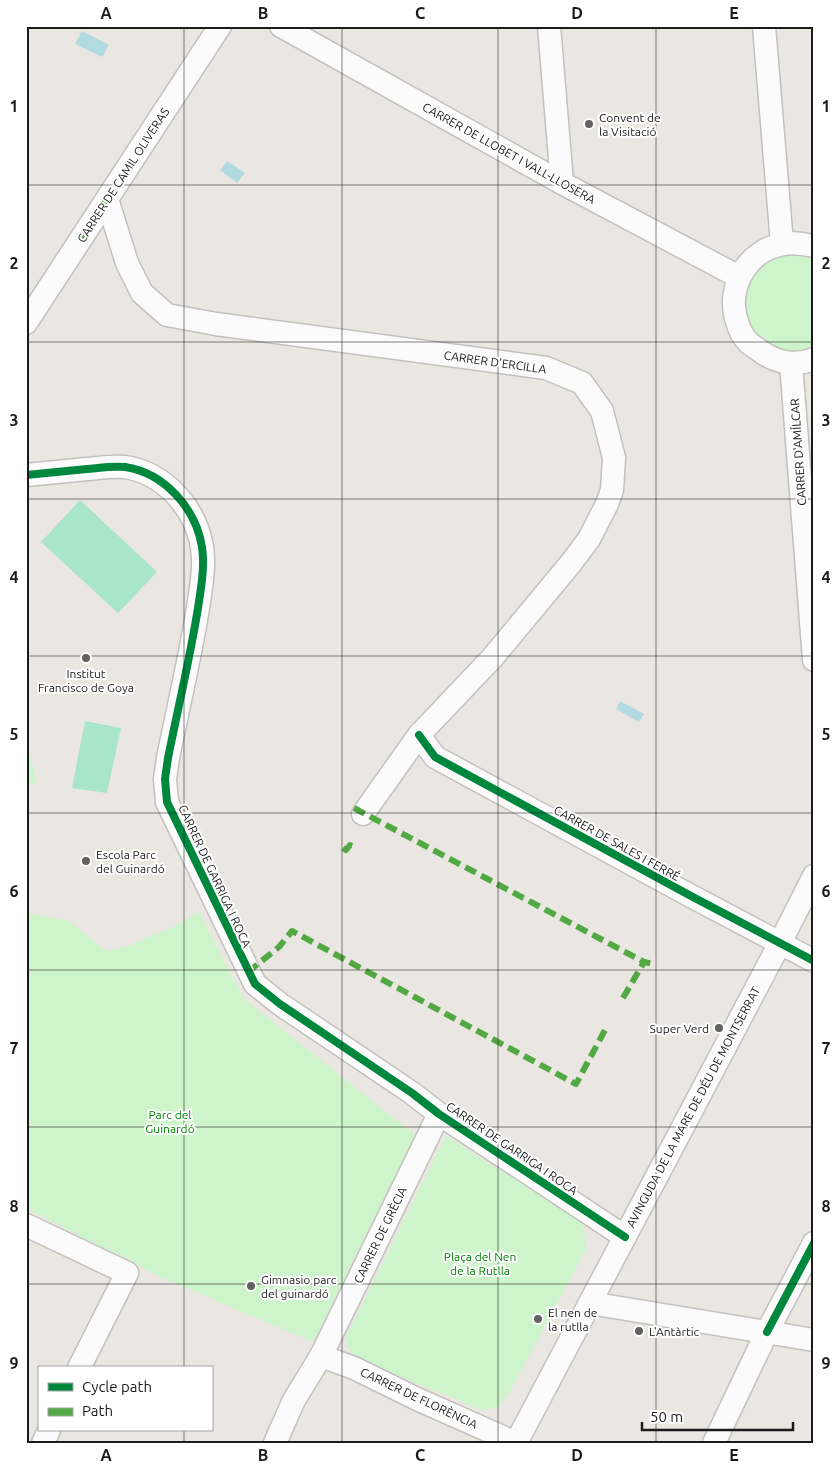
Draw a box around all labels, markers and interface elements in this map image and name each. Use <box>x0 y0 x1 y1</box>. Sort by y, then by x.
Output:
text: A <box>100 4 112 22</box>
text: B <box>258 4 268 22</box>
text: C <box>415 4 425 22</box>
text: D <box>571 4 583 22</box>
text: E <box>729 4 739 22</box>
text: 1 <box>9 97 19 115</box>
text: 1 <box>821 97 831 115</box>
street label: CARRER DE LLOBET I VALL-LLOSERA <box>420 100 598 206</box>
street label: CARRER DE CAMIL OLIVERAS <box>75 105 171 245</box>
place label: Convent de la Visitació <box>599 111 661 138</box>
marker: Convent de la Visitació <box>583 118 595 130</box>
text: 2 <box>9 254 19 272</box>
text: 2 <box>821 254 831 272</box>
street label: CARRER D'ERCILLA <box>443 348 547 376</box>
street label: CARRER D'AMÍLCAR <box>788 397 808 506</box>
text: 3 <box>9 411 19 429</box>
text: 3 <box>821 411 831 429</box>
text: 4 <box>9 568 19 586</box>
text: 4 <box>821 568 831 586</box>
marker: Institut Francisco de Goya <box>80 652 92 664</box>
place label: Institut Francisco de Goya <box>38 667 134 694</box>
text: 5 <box>9 725 19 743</box>
text: 5 <box>821 725 831 743</box>
street label: CARRER DE GARRIGA I ROCA <box>176 803 254 949</box>
street label: CARRER DE SALES I FERRÉ <box>552 803 682 883</box>
place label: Escola Parc del Guinardó <box>96 848 165 875</box>
marker: Escola Parc del Guinardó <box>80 855 92 867</box>
text: 6 <box>9 882 19 900</box>
text: 6 <box>821 882 831 900</box>
street label: AVINGUDA DE LA MARE DE DÉU DE MONTSERRAT <box>624 984 762 1230</box>
place label: Super Verd <box>650 1022 709 1035</box>
marker: Super Verd <box>713 1022 725 1034</box>
text: 7 <box>9 1039 19 1057</box>
text: 7 <box>821 1039 831 1057</box>
street label: CARRER DE GARRIGA I ROCA <box>444 1099 580 1197</box>
park label: Parc del Guinardó <box>145 1108 195 1135</box>
street label: CARRER DE GRÈCIA <box>351 1185 409 1285</box>
text: 8 <box>9 1197 19 1215</box>
text: 8 <box>821 1197 831 1215</box>
park label: Plaça del Nen de la Rutlla <box>444 1250 516 1277</box>
place label: Gimnasio parc del guinardó <box>261 1273 337 1300</box>
marker: Gimnasio parc del guinardó <box>245 1280 257 1292</box>
place label: El nen de la rutlla <box>548 1306 597 1333</box>
marker: El nen de la rutlla <box>532 1313 544 1325</box>
marker: L'Antàrtic <box>633 1325 645 1337</box>
place label: L'Antàrtic <box>649 1325 700 1338</box>
text: 9 <box>9 1354 19 1372</box>
text: 9 <box>821 1354 831 1372</box>
street label: CARRER DE FLORÈNCIA <box>358 1365 480 1431</box>
legend <box>38 1366 212 1432</box>
text: Cycle path <box>82 1378 152 1395</box>
scale bar <box>642 1399 794 1431</box>
text: Path <box>82 1402 113 1419</box>
text: 50 m <box>650 1408 683 1425</box>
text: A <box>100 1446 112 1464</box>
text: B <box>258 1446 268 1464</box>
text: C <box>415 1446 425 1464</box>
text: D <box>571 1446 583 1464</box>
text: E <box>729 1446 739 1464</box>

